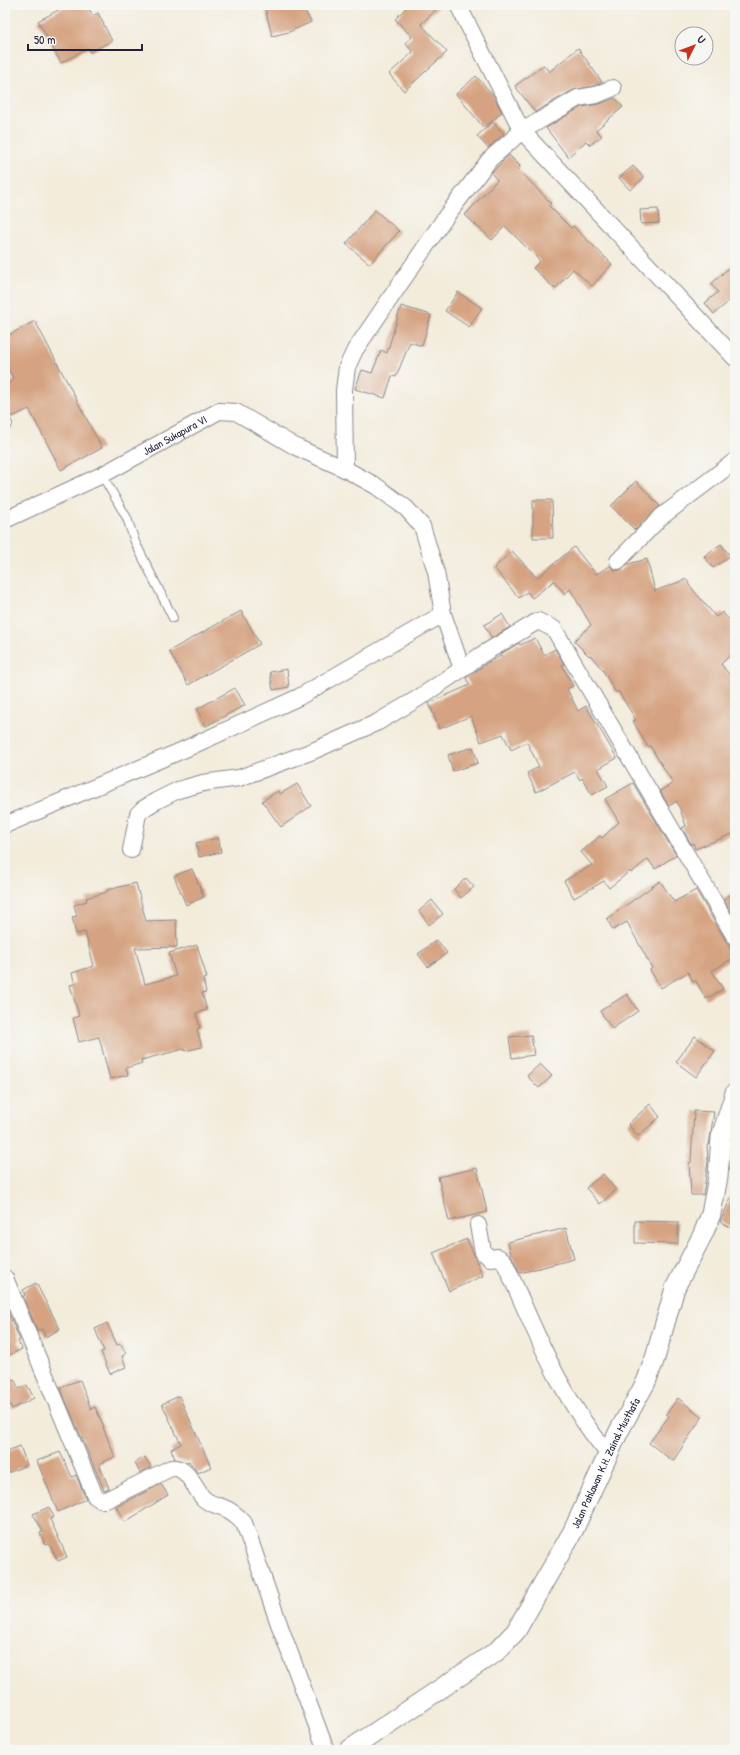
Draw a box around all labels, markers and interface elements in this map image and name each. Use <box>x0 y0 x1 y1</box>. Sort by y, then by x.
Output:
scale bar <box>28 26 142 52</box>
north arrow <box>674 26 714 66</box>
text: 50 m <box>34 31 55 48</box>
text: U <box>694 32 709 46</box>
street label: Jalan Sukapura VI <box>141 412 209 458</box>
street label: Jalan Pahlawan K.H. Zainal Musthafa <box>568 1395 643 1531</box>

